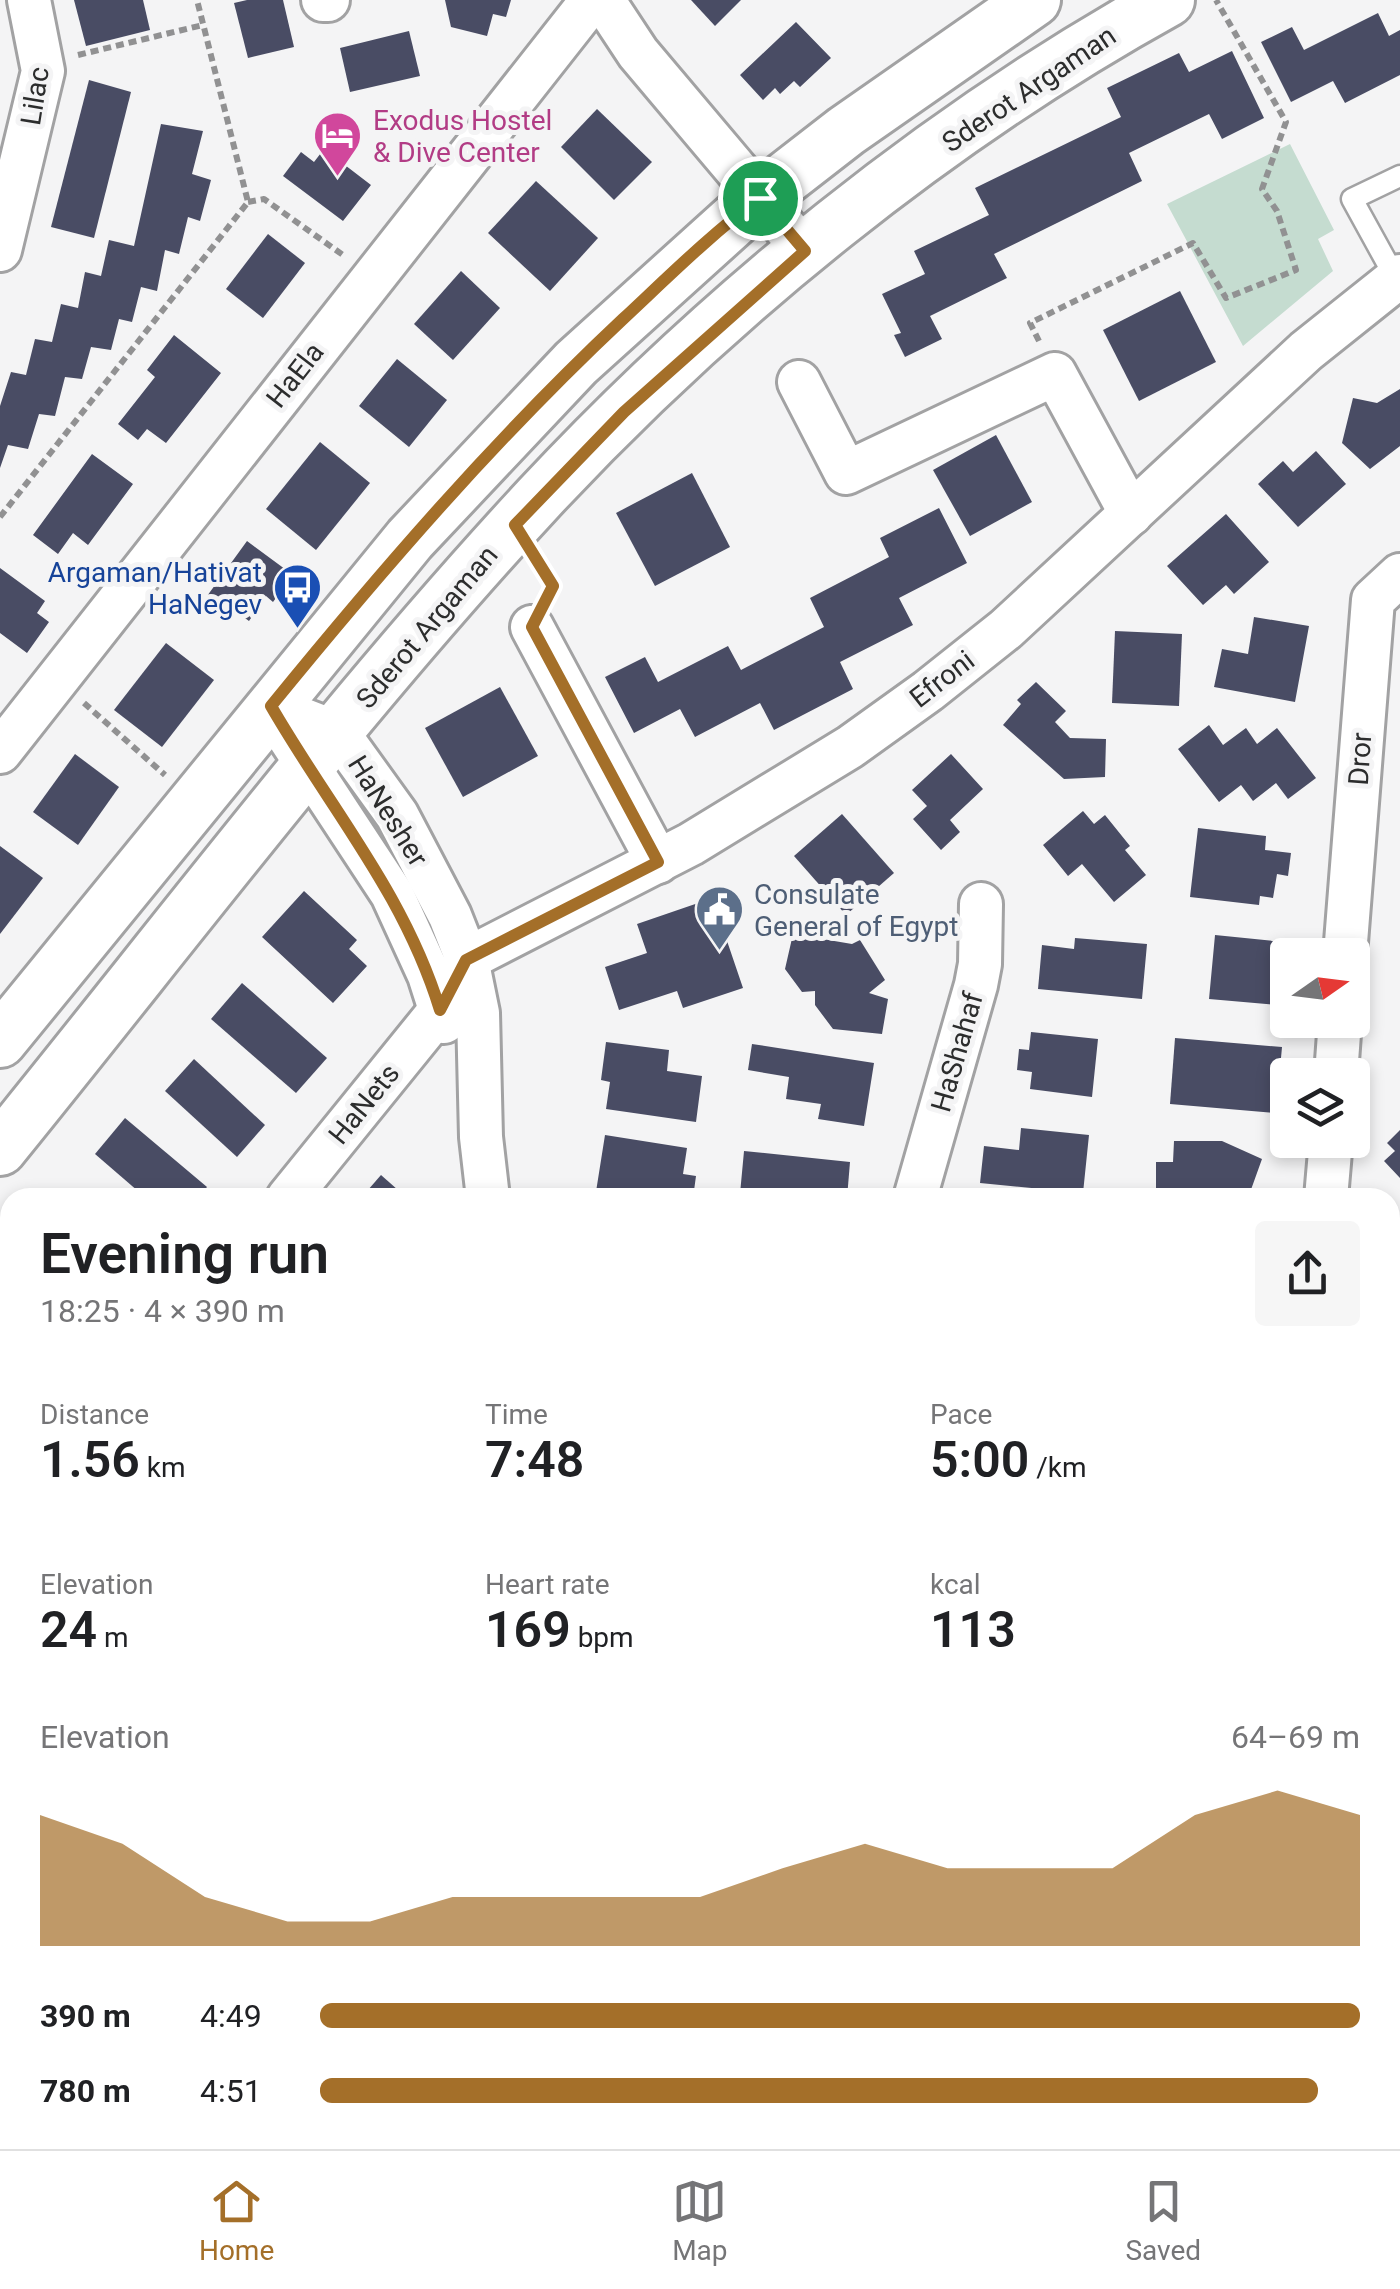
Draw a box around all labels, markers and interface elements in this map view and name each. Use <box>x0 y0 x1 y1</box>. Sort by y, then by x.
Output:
street label: Sderot Argaman <box>936 19 1122 159</box>
street label: Lilac <box>14 64 56 128</box>
place label: Exodus Hostel & Dive Center <box>373 104 552 169</box>
hotel icon: Exodus Hostel & Dive Center <box>312 110 364 178</box>
pin <box>718 156 803 241</box>
icon: arrive <box>733 171 788 226</box>
street label: HaEla <box>259 336 331 414</box>
street label: Sderot Argaman <box>349 539 505 715</box>
place label: Argaman/Hativat HaNegev <box>48 556 262 621</box>
bus stop icon: Argaman/Hativat HaNegev <box>271 562 323 630</box>
street label: Efroni <box>903 644 981 714</box>
street label: Dror <box>1342 731 1378 787</box>
street label: HaNesher <box>341 750 435 873</box>
place label: Consulate General of Egypt <box>754 878 958 943</box>
public building icon: Consulate General of Egypt <box>693 884 745 952</box>
north arrow <box>1270 938 1370 1038</box>
map controls <box>1270 938 1370 1158</box>
street label: HaShahaf <box>924 988 990 1116</box>
street label: HaNets <box>322 1057 406 1151</box>
button: layers <box>1270 1058 1370 1158</box>
button: share <box>1255 1221 1360 1326</box>
text: Evening run <box>40 1222 329 1286</box>
text: 18:25 · 4 × 390 m <box>40 1292 285 1330</box>
text: Distance <box>40 1398 149 1431</box>
text: Time <box>485 1398 548 1431</box>
text: Pace <box>930 1398 992 1431</box>
text: 1.56 <box>40 1431 140 1489</box>
text: 7:48 <box>485 1431 584 1489</box>
text: 5:00 <box>930 1431 1029 1489</box>
text: km <box>140 1451 186 1484</box>
text: /km <box>1029 1451 1087 1484</box>
text: Elevation <box>40 1568 153 1601</box>
text: Heart rate <box>485 1568 610 1601</box>
text: kcal <box>930 1568 981 1601</box>
text: 24 <box>40 1601 97 1659</box>
text: 169 <box>485 1601 571 1659</box>
text: 113 <box>930 1601 1016 1659</box>
text: m <box>97 1621 129 1654</box>
text: bpm <box>571 1621 634 1654</box>
text: Elevation <box>40 1718 170 1756</box>
text: 64–69 m <box>1231 1718 1360 1756</box>
text: 390 m <box>40 1997 131 2035</box>
text: 4:49 <box>200 1997 262 2035</box>
text: 780 m <box>40 2072 131 2110</box>
text: 4:51 <box>200 2072 262 2110</box>
tab: Home <box>199 2174 274 2267</box>
tab: Map <box>672 2174 728 2267</box>
tab: Saved <box>1125 2174 1201 2267</box>

